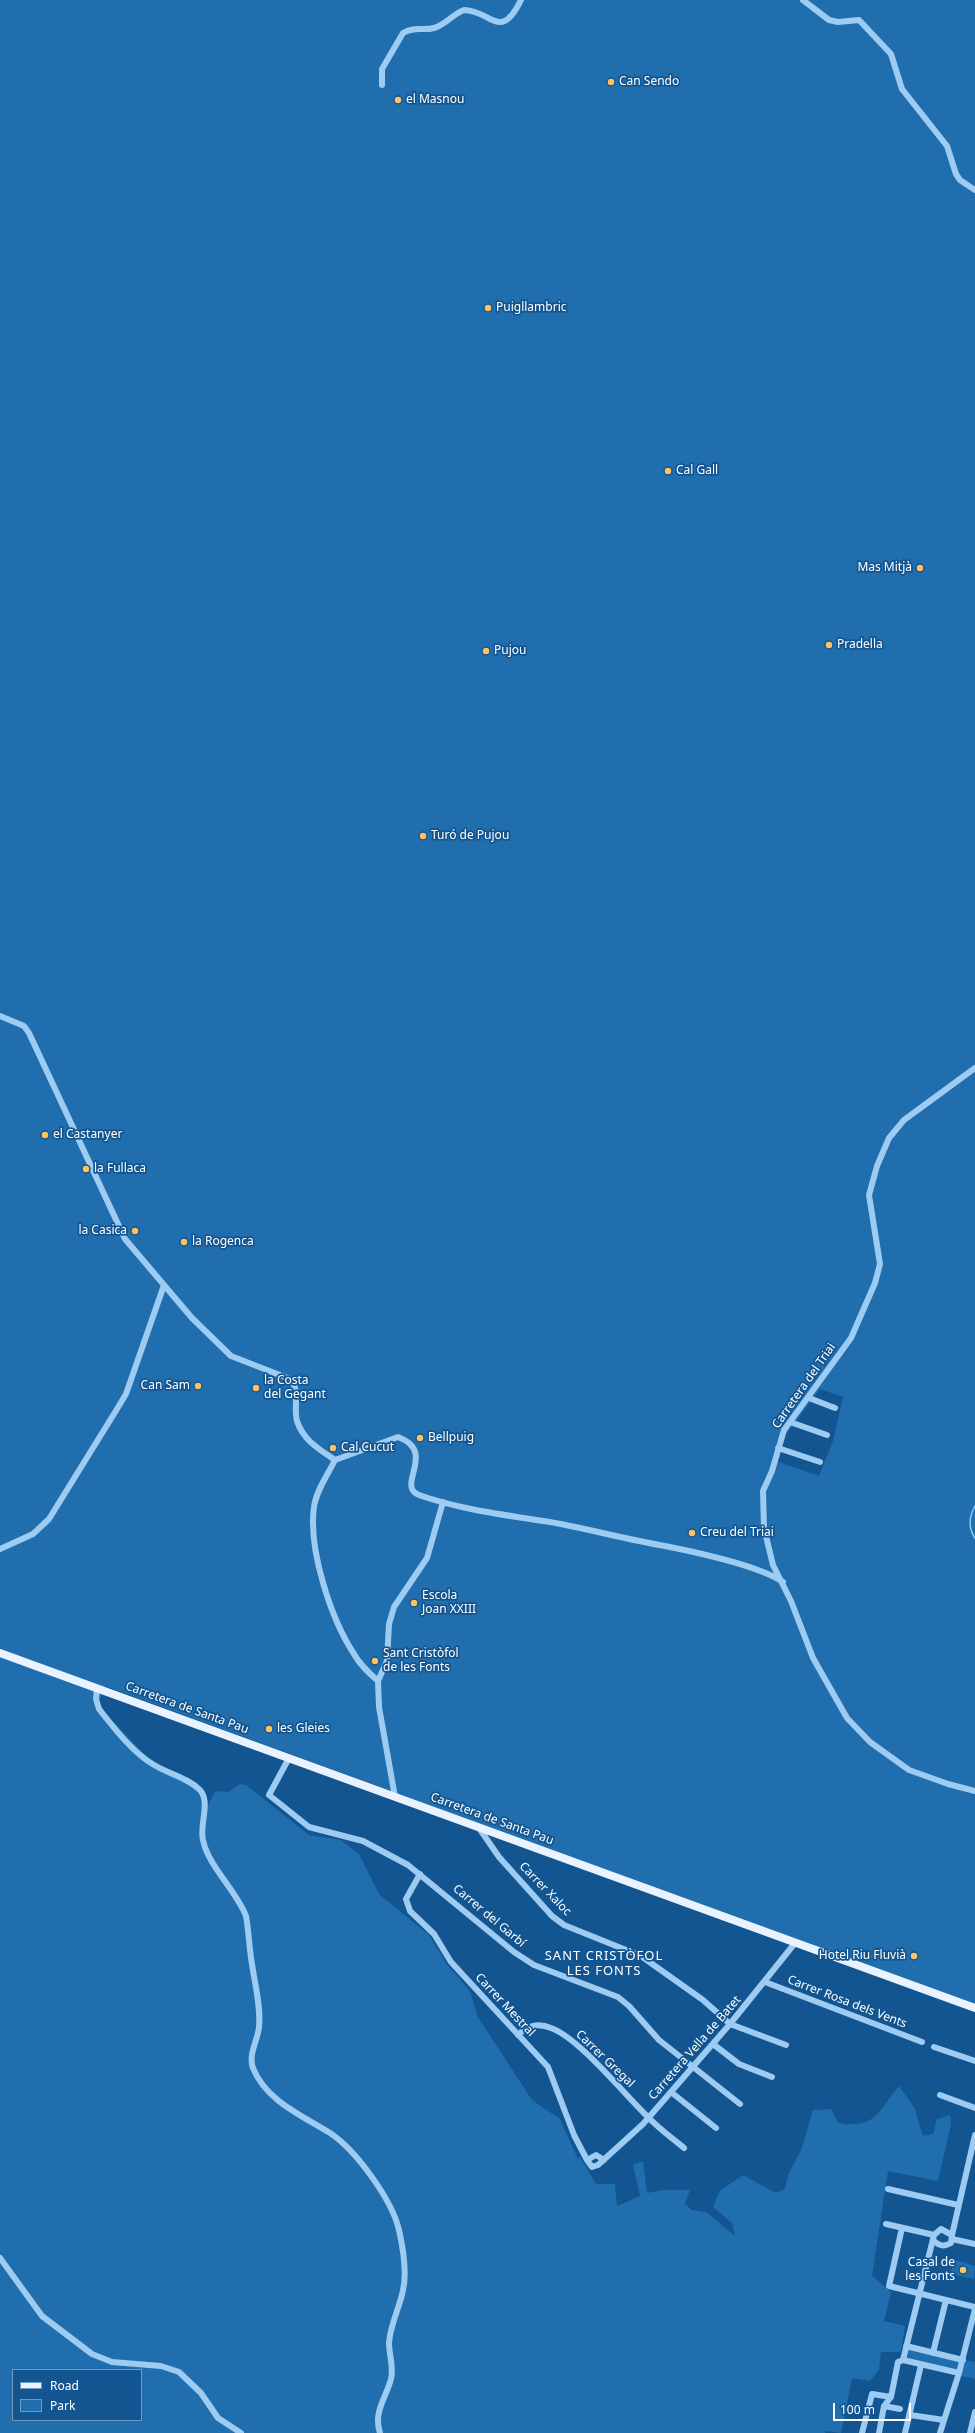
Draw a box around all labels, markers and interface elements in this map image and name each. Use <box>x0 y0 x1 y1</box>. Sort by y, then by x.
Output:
place label: Can Sendo <box>619 75 679 89</box>
marker: Can Sendo <box>606 77 616 87</box>
place label: el Masnou <box>406 93 464 107</box>
marker: el Masnou <box>393 95 403 105</box>
place label: Puigllambric <box>496 301 566 315</box>
marker: Puigllambric <box>483 303 493 313</box>
place label: Cal Gall <box>676 464 718 478</box>
marker: Cal Gall <box>663 466 673 476</box>
place label: Mas Mitjà <box>857 561 912 575</box>
marker: Mas Mitjà <box>915 563 925 573</box>
place label: Pradella <box>837 638 883 652</box>
marker: Pradella <box>824 640 834 650</box>
place label: Pujou <box>494 644 526 658</box>
marker: Pujou <box>481 646 491 656</box>
place label: Turó de Pujou <box>431 829 509 843</box>
marker: Turó de Pujou <box>418 831 428 841</box>
place label: el Castanyer <box>53 1128 122 1142</box>
marker: el Castanyer <box>40 1130 50 1140</box>
place label: la Fullaca <box>94 1162 146 1176</box>
marker: la Fullaca <box>81 1164 91 1174</box>
place label: la Casica <box>78 1224 127 1238</box>
marker: la Casica <box>130 1226 140 1236</box>
place label: la Rogenca <box>192 1235 254 1249</box>
marker: la Rogenca <box>179 1237 189 1247</box>
street label: Carretera del Triai <box>769 1341 839 1431</box>
place label: la Costa del Gegant <box>264 1374 326 1402</box>
place label: Can Sam <box>141 1379 190 1393</box>
marker: Can Sam <box>193 1381 203 1391</box>
marker: la Costa del Gegant <box>251 1383 261 1393</box>
place label: Bellpuig <box>428 1431 474 1445</box>
marker: Bellpuig <box>415 1433 425 1443</box>
place label: Cal Cucut <box>341 1441 394 1455</box>
marker: Cal Cucut <box>328 1443 338 1453</box>
place label: Creu del Triai <box>700 1526 774 1540</box>
marker: Creu del Triai <box>687 1528 697 1538</box>
place label: Escola Joan XXIII <box>422 1589 476 1617</box>
marker: Escola Joan XXIII <box>409 1598 419 1608</box>
place label: Sant Cristòfol de les Fonts <box>383 1647 459 1675</box>
marker: Sant Cristòfol de les Fonts <box>370 1656 380 1666</box>
street label: Carretera de Santa Pau <box>123 1679 251 1737</box>
place label: les Gleies <box>277 1722 330 1736</box>
marker: les Gleies <box>264 1724 274 1734</box>
street label: Carretera de Santa Pau <box>428 1790 556 1848</box>
street label: Carrer Xaloc <box>516 1859 574 1919</box>
street label: Carrer del Garbí <box>450 1882 528 1950</box>
district label: SANT CRISTÒFOL LES FONTS <box>545 1948 663 1979</box>
place label: Hotel Riu Fluvià <box>819 1949 906 1963</box>
marker: Hotel Riu Fluvià <box>909 1951 919 1961</box>
street label: Carrer Mestral <box>472 1970 538 2040</box>
street label: Carrer Rosa dels Vents <box>785 1973 909 2031</box>
street label: Carretera Vella de Batet <box>646 1993 744 2103</box>
street label: Carrer Gregal <box>573 2027 637 2091</box>
place label: Casal de les Fonts <box>905 2256 955 2284</box>
marker: Casal de les Fonts <box>958 2265 968 2275</box>
legend <box>12 2369 142 2421</box>
text: Road <box>50 2377 79 2394</box>
scale bar <box>835 2395 913 2421</box>
text: Park <box>50 2397 75 2414</box>
text: 100 m <box>840 2401 875 2418</box>

